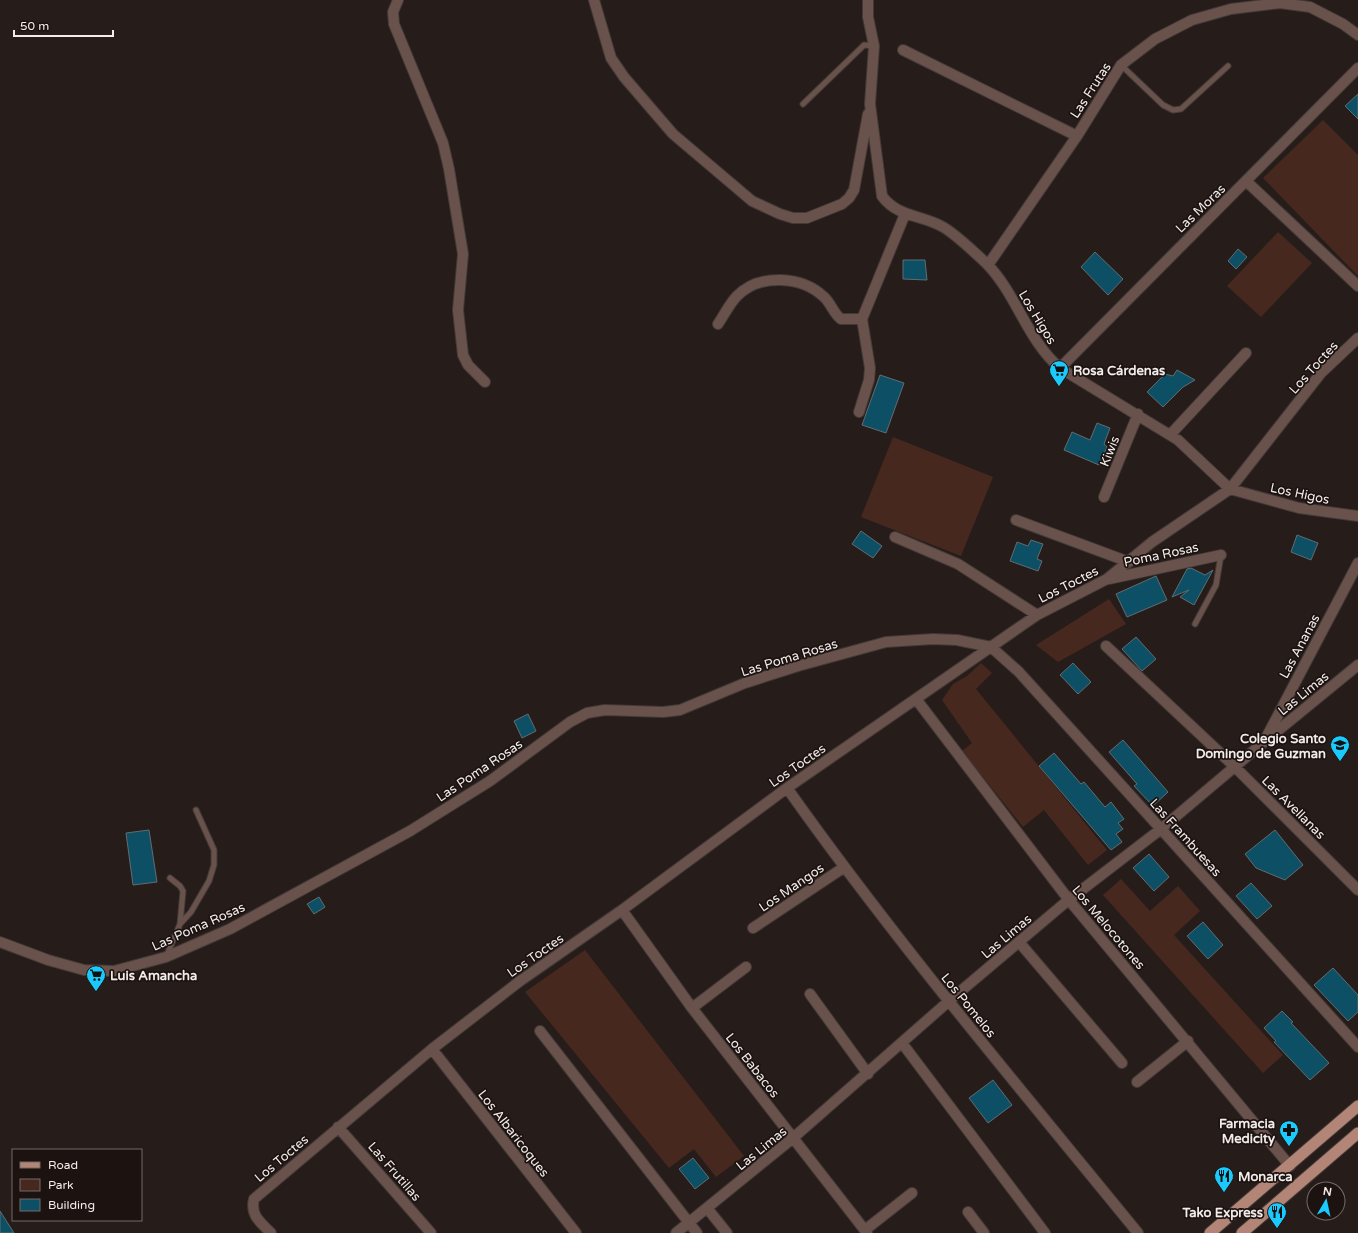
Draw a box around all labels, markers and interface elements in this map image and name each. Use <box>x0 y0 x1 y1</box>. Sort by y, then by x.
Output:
scale bar <box>14 12 113 38</box>
text: 50 m <box>20 19 49 33</box>
street label: Las Frutas <box>1067 60 1115 121</box>
street label: Las Moras <box>1172 181 1229 236</box>
street label: Los Higos <box>1015 288 1060 347</box>
street label: Los Toctes <box>1286 338 1342 397</box>
supermarket icon: Rosa Cárdenas <box>1048 359 1070 387</box>
place label: Rosa Cárdenas <box>1073 363 1165 379</box>
street label: Kiwis <box>1097 434 1123 469</box>
street label: Los Higos <box>1269 480 1331 508</box>
street label: Poma Rosas <box>1122 539 1200 571</box>
street label: Los Toctes <box>1036 563 1101 607</box>
street label: Las Ananas <box>1276 611 1324 681</box>
street label: Las Poma Rosas <box>739 636 840 680</box>
street label: Las Limas <box>1275 668 1332 719</box>
place label: Colegio Santo Domingo de Guzman <box>1196 731 1326 762</box>
school or university icon: Colegio Santo Domingo de Guzman <box>1329 734 1351 762</box>
street label: Las Poma Rosas <box>433 736 526 806</box>
street label: Los Toctes <box>766 741 829 791</box>
street label: Las Avellanas <box>1258 773 1328 843</box>
street label: Las Frambuesas <box>1146 795 1224 880</box>
street label: Los Mangos <box>756 860 827 915</box>
street label: Los Melocotones <box>1068 882 1148 973</box>
street label: Las Poma Rosas <box>149 899 248 955</box>
street label: Las Limas <box>978 911 1035 962</box>
street label: Los Toctes <box>504 931 567 981</box>
supermarket icon: Luis Amancha <box>85 964 107 992</box>
place label: Luis Amancha <box>110 968 197 984</box>
street label: Los Pomelos <box>937 970 999 1041</box>
street label: Los Babacos <box>722 1030 782 1101</box>
street label: Los Albaricoques <box>474 1087 552 1180</box>
place label: Farmacia Medicity <box>1219 1116 1275 1147</box>
pharmacy icon: Farmacia Medicity <box>1278 1119 1300 1147</box>
street label: Las Limas <box>733 1123 790 1174</box>
street label: Los Toctes <box>251 1132 312 1186</box>
street label: Las Frutillas <box>364 1139 424 1204</box>
legend <box>12 1149 142 1221</box>
text: Road <box>48 1158 78 1172</box>
restaurant icon: Monarca <box>1213 1165 1235 1193</box>
place label: Monarca <box>1238 1169 1293 1185</box>
text: Park <box>48 1178 74 1192</box>
north arrow <box>1306 1181 1346 1221</box>
text: N <box>1322 1185 1333 1199</box>
text: Building <box>48 1198 95 1212</box>
restaurant icon: Tako Express <box>1266 1201 1288 1229</box>
place label: Tako Express <box>1181 1205 1263 1221</box>

